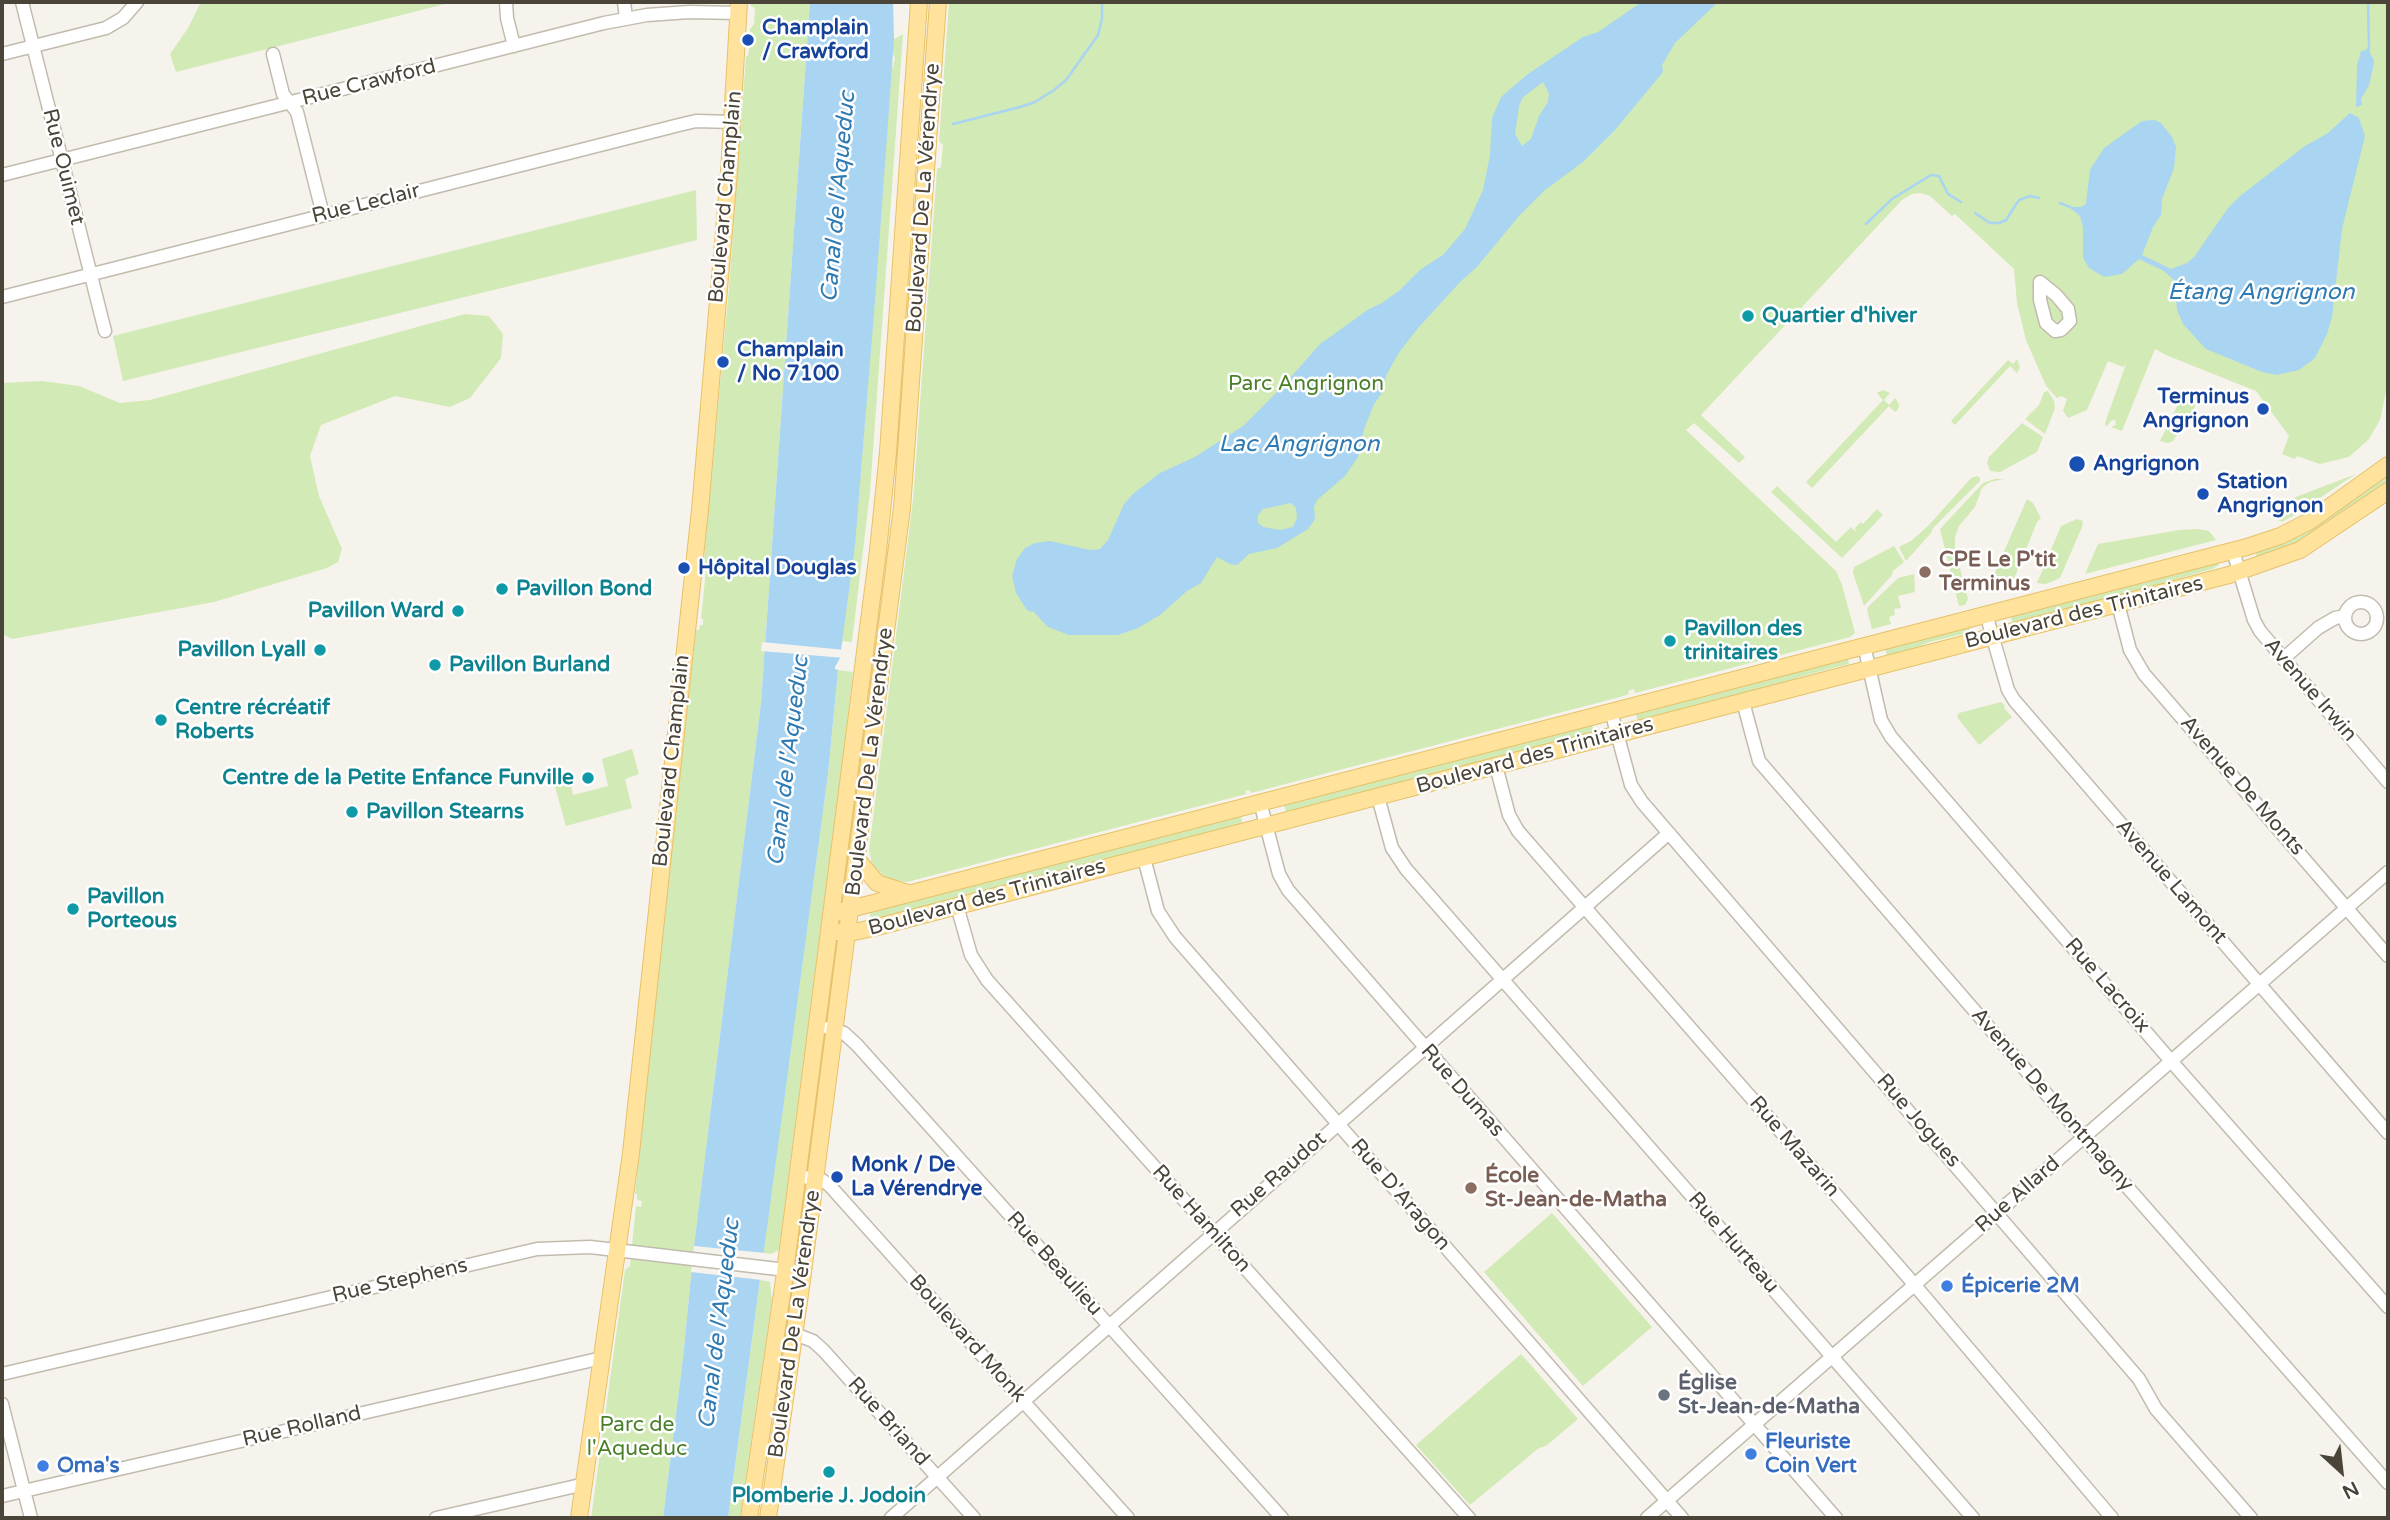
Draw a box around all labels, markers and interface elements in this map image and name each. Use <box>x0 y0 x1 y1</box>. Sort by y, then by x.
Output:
place label: Champlain / Crawford <box>762 15 869 65</box>
marker: Champlain / Crawford <box>740 32 756 48</box>
street label: Rue Crawford <box>299 54 439 112</box>
street label: Boulevard De La Vérendrye <box>902 62 946 334</box>
street label: Boulevard Champlain <box>704 90 748 304</box>
water label: Canal de l'Aqueduc <box>816 91 862 303</box>
street label: Rue Ouimet <box>36 106 90 228</box>
street label: Rue Leclair <box>309 178 423 230</box>
water label: Étang Angrignon <box>2167 279 2355 307</box>
place label: Quartier d'hiver <box>1762 303 1917 329</box>
marker: Quartier d'hiver <box>1740 308 1756 324</box>
place label: Champlain / No 7100 <box>737 337 844 387</box>
marker: Champlain / No 7100 <box>715 354 731 370</box>
park label: Parc Angrignon <box>1228 371 1384 397</box>
place label: Terminus Angrignon <box>2143 384 2249 434</box>
marker: Terminus Angrignon <box>2255 401 2271 417</box>
water label: Lac Angrignon <box>1219 431 1379 459</box>
place label: Angrignon <box>2093 451 2199 477</box>
marker: Angrignon <box>2067 454 2087 474</box>
place label: Station Angrignon <box>2217 469 2323 519</box>
marker: Station Angrignon <box>2195 486 2211 502</box>
place label: CPE Le P'tit Terminus <box>1939 547 2056 597</box>
place label: Hôpital Douglas <box>698 555 857 581</box>
marker: Hôpital Douglas <box>676 560 692 576</box>
marker: CPE Le P'tit Terminus <box>1917 564 1933 580</box>
street label: Boulevard des Trinitaires <box>1962 571 2206 655</box>
place label: Pavillon Bond <box>516 576 652 602</box>
marker: Pavillon Bond <box>494 581 510 597</box>
place label: Pavillon Ward <box>308 598 444 624</box>
marker: Pavillon Ward <box>450 603 466 619</box>
place label: Pavillon des trinitaires <box>1684 616 1802 666</box>
street label: Boulevard De La Vérendrye <box>841 626 899 898</box>
marker: Pavillon des trinitaires <box>1662 633 1678 649</box>
street label: Avenue Irwin <box>2258 633 2362 747</box>
place label: Pavillon Lyall <box>177 637 306 663</box>
marker: Pavillon Lyall <box>312 642 328 658</box>
place label: Pavillon Burland <box>449 652 610 678</box>
street label: Boulevard Champlain <box>648 654 696 868</box>
water label: Canal de l'Aqueduc <box>762 655 816 867</box>
marker: Pavillon Burland <box>427 657 443 673</box>
place label: Centre récréatif Roberts <box>175 695 330 745</box>
street label: Avenue De Monts <box>2175 711 2309 861</box>
marker: Centre récréatif Roberts <box>153 712 169 728</box>
street label: Boulevard des Trinitaires <box>1414 712 1656 800</box>
place label: Centre de la Petite Enfance Funville <box>222 765 574 791</box>
marker: Centre de la Petite Enfance Funville <box>580 770 596 786</box>
place label: Pavillon Stearns <box>366 799 524 825</box>
marker: Pavillon Stearns <box>344 804 360 820</box>
street label: Avenue Lamont <box>2110 814 2232 950</box>
street label: Boulevard des Trinitaires <box>866 854 1108 942</box>
place label: Pavillon Porteous <box>87 884 177 934</box>
marker: Pavillon Porteous <box>65 901 81 917</box>
street label: Rue Lacroix <box>2059 933 2155 1039</box>
street label: Avenue De Montmagny <box>1965 1003 2139 1197</box>
street label: Rue Dumas <box>1415 1039 1509 1143</box>
street label: Rue Jogues <box>1871 1069 1965 1173</box>
street label: Rue Mazarin <box>1743 1091 1845 1203</box>
street label: Rue Raudot <box>1226 1127 1332 1223</box>
street label: Rue D'Aragon <box>1345 1134 1455 1256</box>
street label: Rue Allard <box>1971 1151 2065 1239</box>
place label: Monk / De La Vérendrye <box>851 1152 982 1202</box>
street label: Rue Hamilton <box>1146 1160 1256 1278</box>
place label: École St-Jean-de-Matha <box>1485 1163 1667 1213</box>
marker: Monk / De La Vérendrye <box>829 1169 845 1185</box>
marker: École St-Jean-de-Matha <box>1463 1180 1479 1196</box>
street label: Rue Hurteau <box>1682 1187 1784 1299</box>
street label: Boulevard De La Vérendrye <box>764 1188 826 1460</box>
street label: Rue Beaulieu <box>1001 1207 1107 1321</box>
water label: Canal de l'Aqueduc <box>693 1218 747 1430</box>
street label: Rue Stephens <box>330 1253 470 1309</box>
street label: Boulevard Monk <box>903 1270 1031 1408</box>
place label: Épicerie 2M <box>1961 1273 2080 1299</box>
marker: Épicerie 2M <box>1939 1278 1955 1294</box>
place label: Église St-Jean-de-Matha <box>1678 1370 1860 1420</box>
street label: Rue Briand <box>842 1372 934 1472</box>
marker: Église St-Jean-de-Matha <box>1656 1387 1672 1403</box>
street label: Rue Rolland <box>240 1401 364 1453</box>
park label: Parc de l'Aqueduc <box>587 1412 687 1462</box>
place label: Fleuriste Coin Vert <box>1765 1429 1857 1479</box>
north arrow <box>2306 1436 2376 1506</box>
marker: Fleuriste Coin Vert <box>1743 1446 1759 1462</box>
place label: Oma's <box>57 1453 120 1479</box>
marker: Oma's <box>35 1458 51 1474</box>
marker: Plomberie J. Jodoin <box>821 1464 837 1480</box>
text: N <box>2339 1476 2362 1503</box>
place label: Plomberie J. Jodoin <box>732 1483 926 1509</box>

